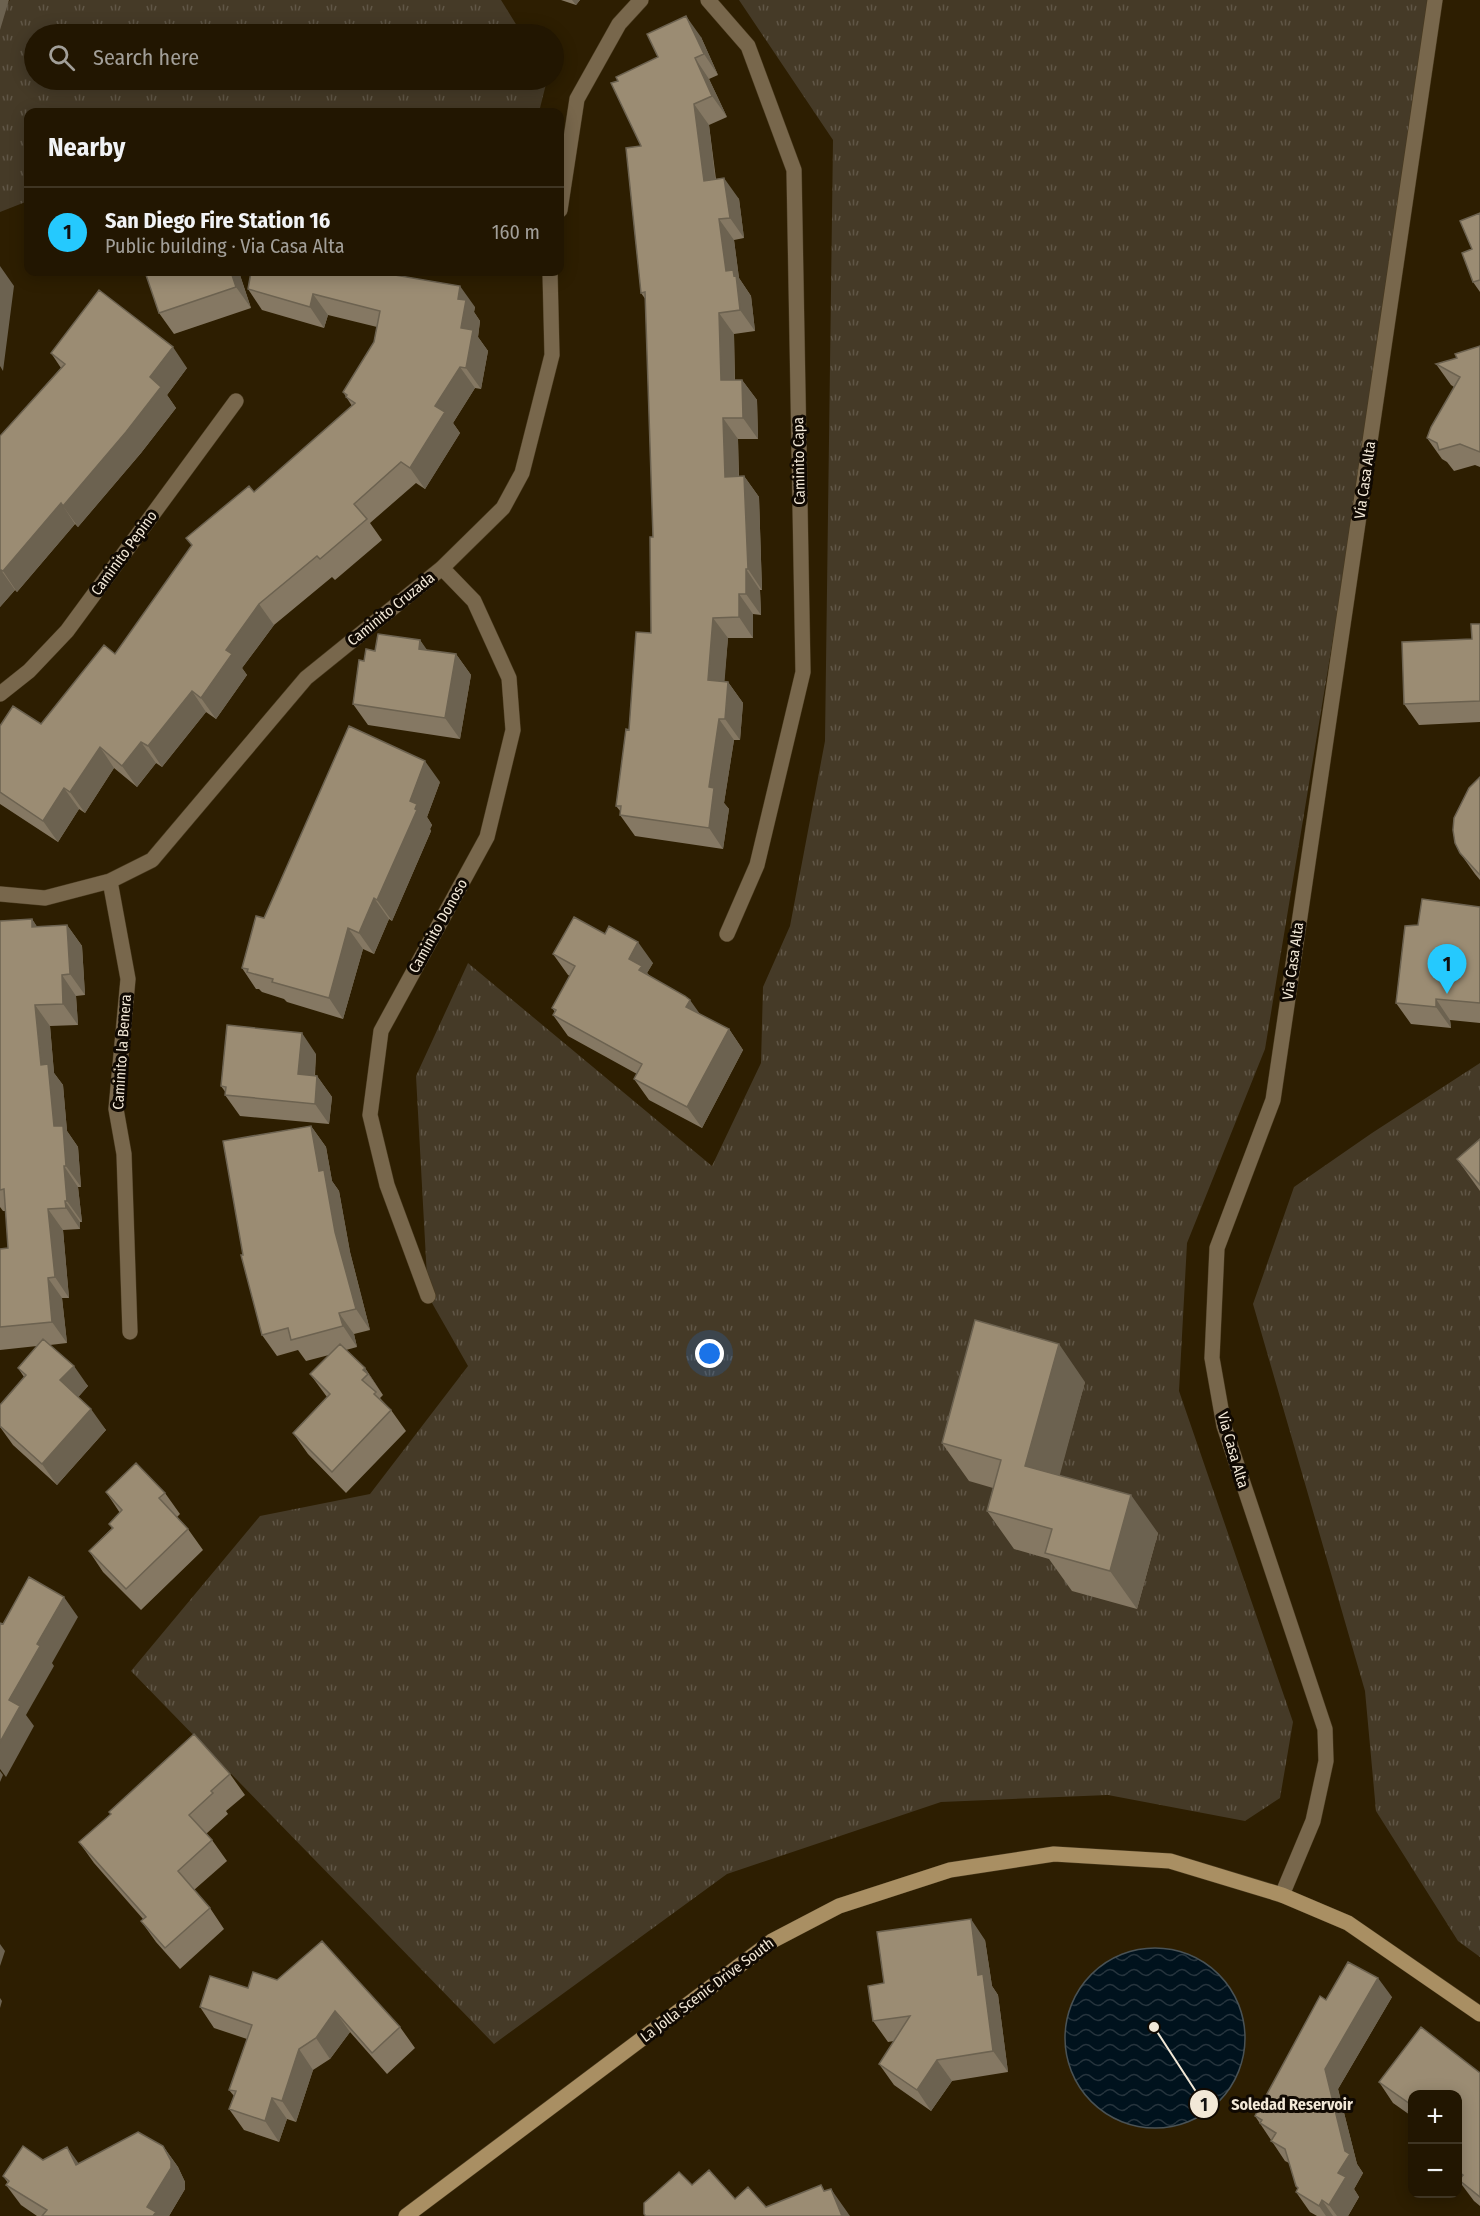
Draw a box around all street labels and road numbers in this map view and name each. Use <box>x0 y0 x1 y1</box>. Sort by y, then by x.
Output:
street label: Caminito Capa <box>789 417 809 505</box>
street label: Via Casa Alta <box>1351 440 1379 520</box>
street label: Caminito Pepino <box>87 507 161 599</box>
street label: Caminito Cruzada <box>344 568 438 650</box>
street label: Caminito Donoso <box>405 876 471 976</box>
street label: Via Casa Alta <box>1279 921 1307 1001</box>
street label: Caminito la Benera <box>109 994 135 1110</box>
street label: Via Casa Alta <box>1214 1410 1252 1490</box>
street label: La Jolla Scenic Drive South <box>637 1934 777 2046</box>

